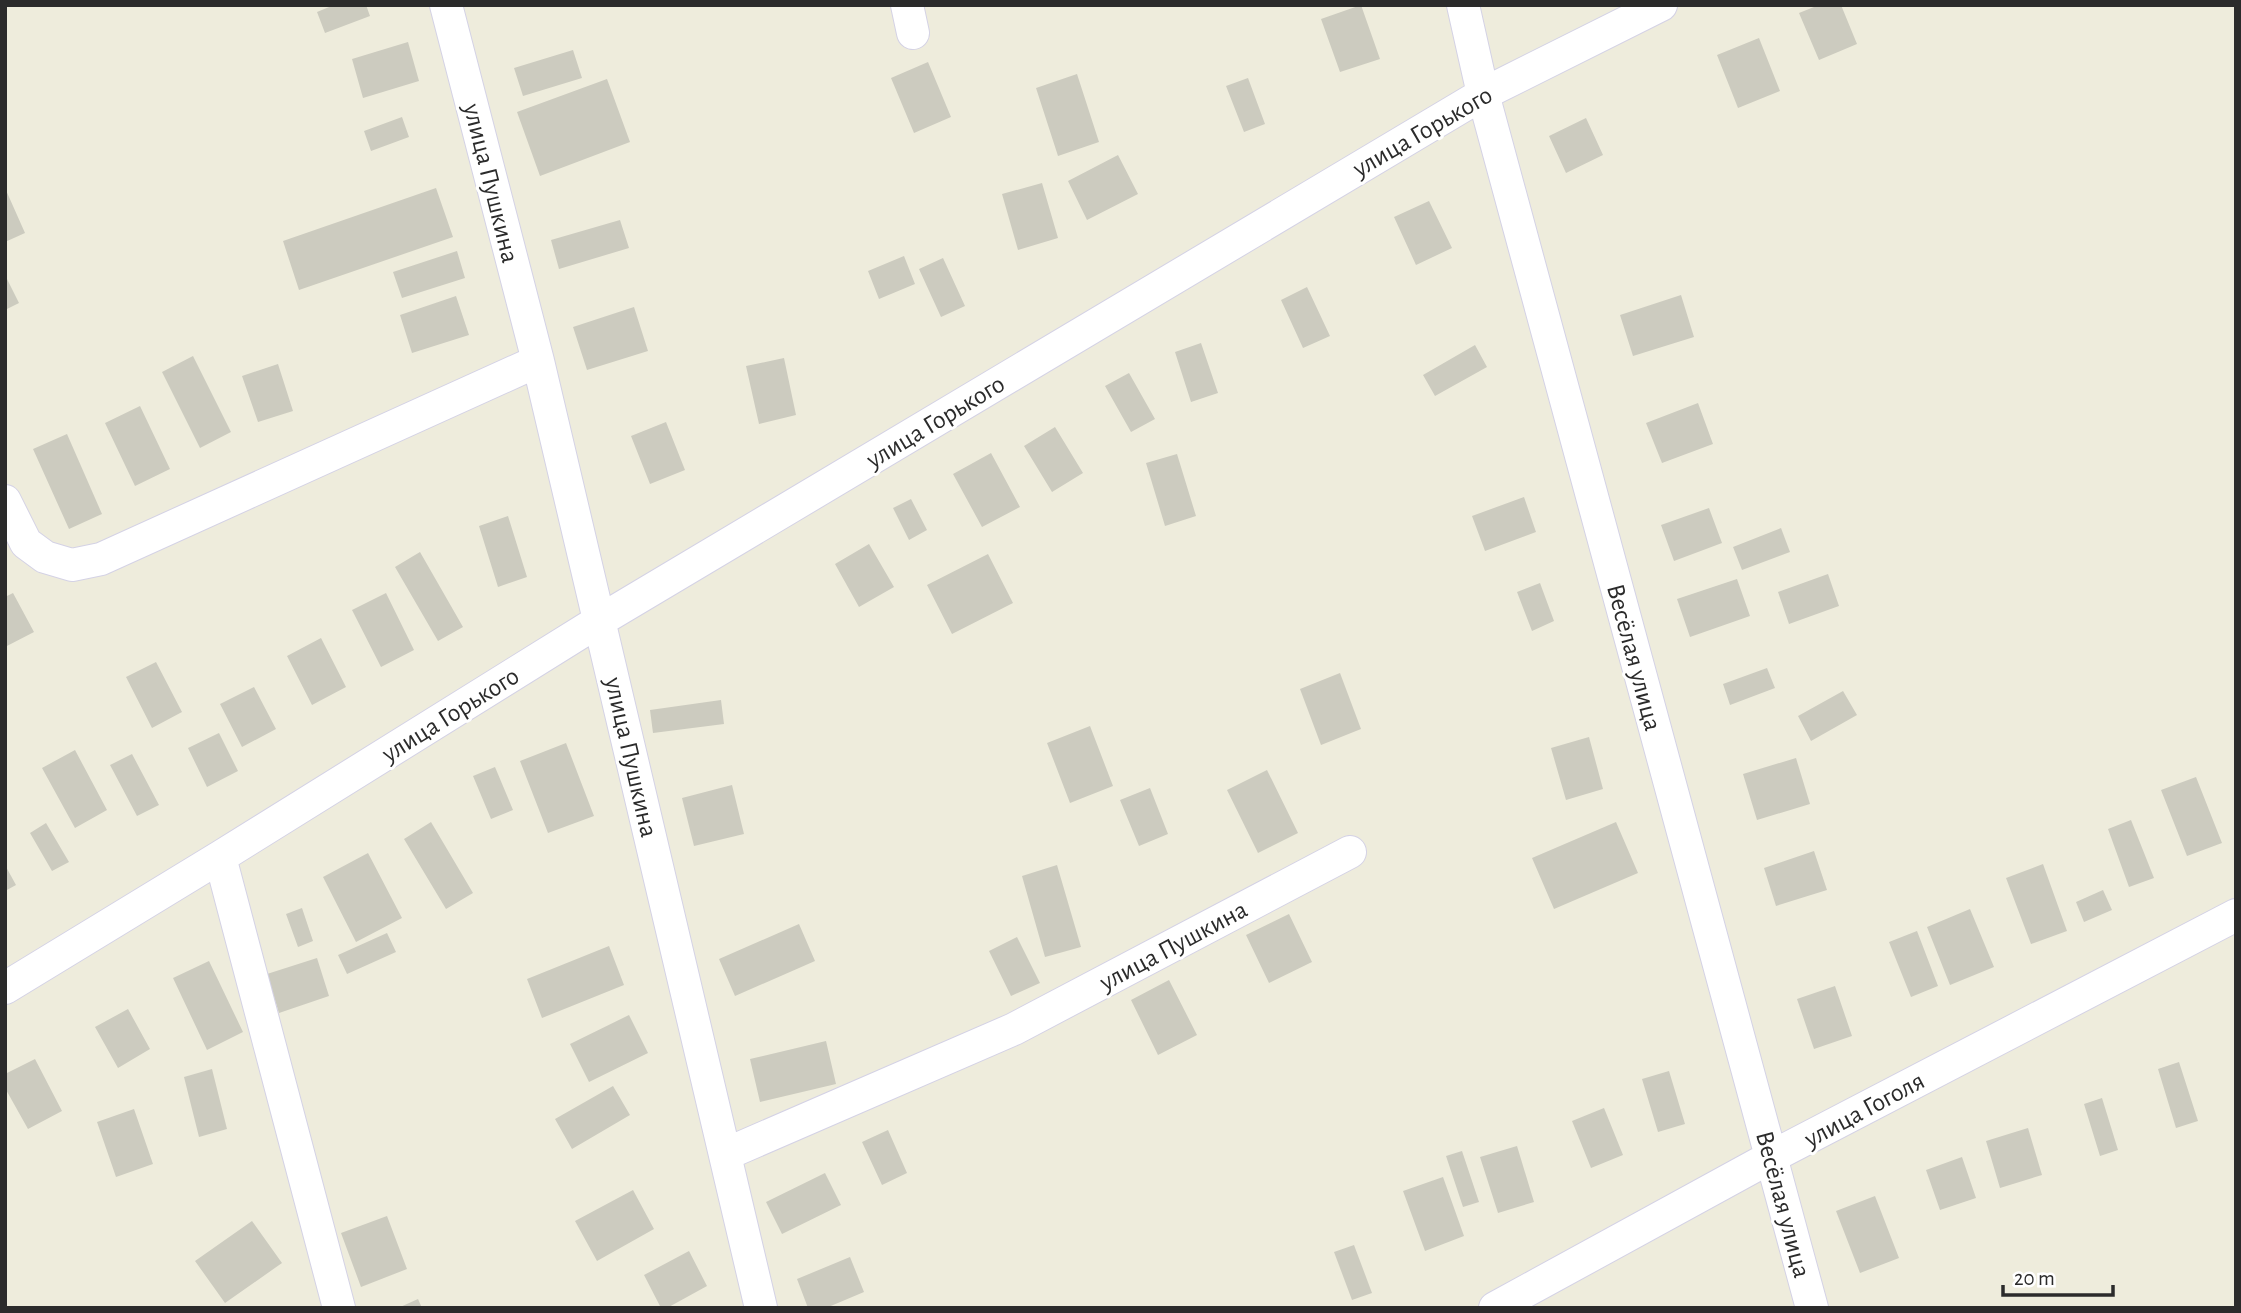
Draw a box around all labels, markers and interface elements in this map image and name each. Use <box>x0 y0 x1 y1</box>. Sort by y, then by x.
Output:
street label: улица Горького <box>1348 82 1497 183</box>
street label: улица Пушкина <box>458 100 523 266</box>
street label: улица Горького <box>861 371 1009 474</box>
street label: Весёлая улица <box>1602 581 1666 734</box>
street label: улица Горького <box>377 662 524 768</box>
street label: улица Пушкина <box>600 674 662 840</box>
street label: улица Пушкина <box>1094 896 1252 996</box>
street label: улица Гоголя <box>1799 1067 1929 1153</box>
street label: Весёлая улица <box>1751 1128 1815 1281</box>
scale bar <box>2003 1254 2113 1298</box>
text: 20 m <box>2014 1268 2055 1289</box>

